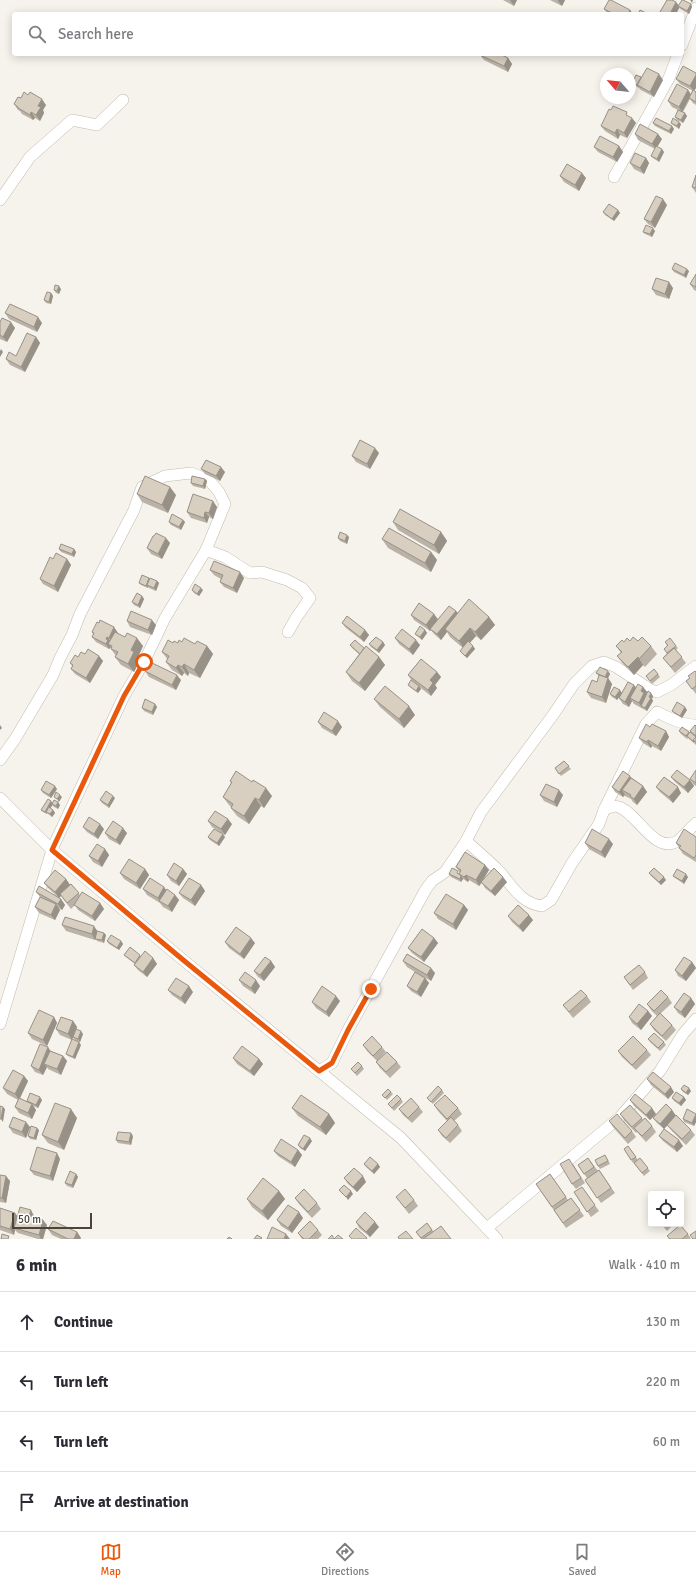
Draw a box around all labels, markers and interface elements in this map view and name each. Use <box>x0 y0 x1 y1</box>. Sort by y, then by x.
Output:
search box <box>12 12 684 56</box>
icon: search <box>26 23 48 45</box>
text: Search here <box>58 25 134 43</box>
north arrow <box>600 68 636 104</box>
route start <box>135 653 153 671</box>
route end <box>362 980 380 998</box>
map controls <box>648 1191 684 1227</box>
button: locate <box>648 1191 684 1227</box>
scale bar <box>12 1211 92 1230</box>
text: 50 m <box>18 1213 41 1226</box>
text: 6 min <box>16 1255 57 1276</box>
text: Walk · 410 m <box>609 1257 680 1273</box>
icon: ahead <box>16 1311 38 1333</box>
text: Continue <box>54 1313 113 1331</box>
text: 130 m <box>646 1314 680 1330</box>
icon: left <box>16 1371 38 1393</box>
text: Turn left <box>54 1373 108 1391</box>
text: 220 m <box>646 1374 680 1390</box>
icon: left <box>16 1431 38 1453</box>
text: Turn left <box>54 1433 108 1451</box>
text: 60 m <box>653 1434 680 1450</box>
icon: arrive <box>16 1491 38 1513</box>
text: Arrive at destination <box>54 1493 189 1511</box>
tab: Map <box>100 1541 122 1578</box>
tab: Directions <box>321 1541 369 1578</box>
tab: Saved <box>569 1541 596 1578</box>

